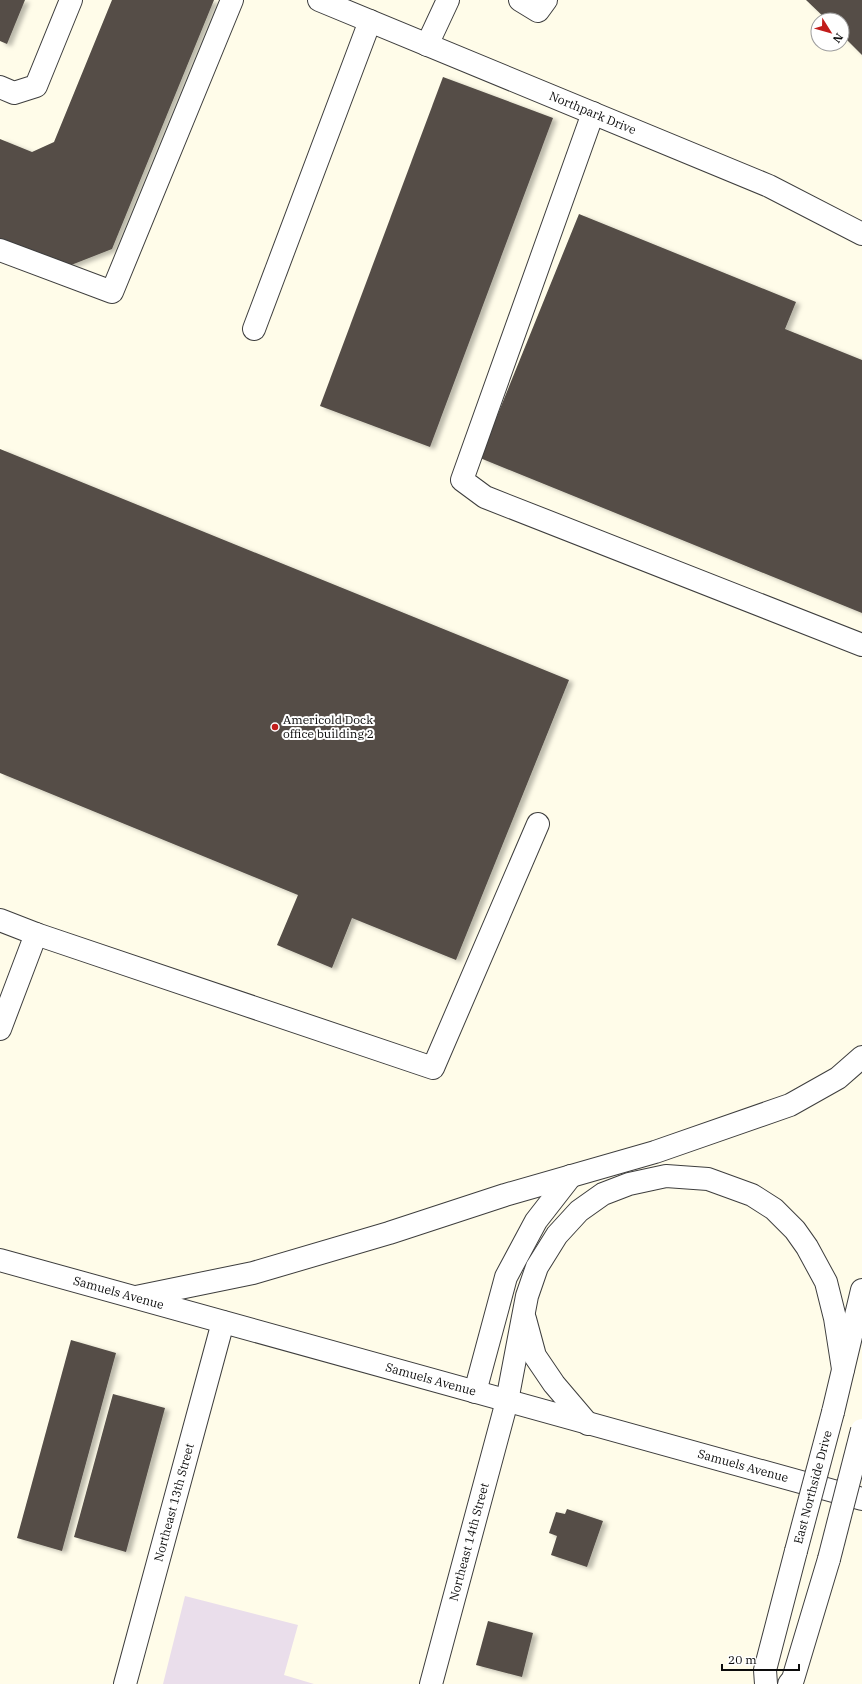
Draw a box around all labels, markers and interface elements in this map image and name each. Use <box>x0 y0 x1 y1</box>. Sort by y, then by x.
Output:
north arrow <box>810 12 850 52</box>
text: N <box>830 30 846 46</box>
street label: Northpark Drive <box>547 88 638 137</box>
place label: Americold Dock office building 2 <box>283 712 374 741</box>
marker: Americold Dock office building 2 <box>270 722 280 732</box>
street label: Samuels Avenue <box>72 1273 166 1312</box>
street label: Samuels Avenue <box>384 1359 478 1399</box>
street label: East Northside Drive <box>790 1429 835 1545</box>
street label: Northeast 13th Street <box>150 1442 197 1563</box>
street label: Samuels Avenue <box>696 1446 790 1485</box>
street label: Northeast 14th Street <box>446 1481 492 1603</box>
scale bar <box>722 1646 799 1672</box>
text: 20 m <box>728 1652 757 1667</box>

